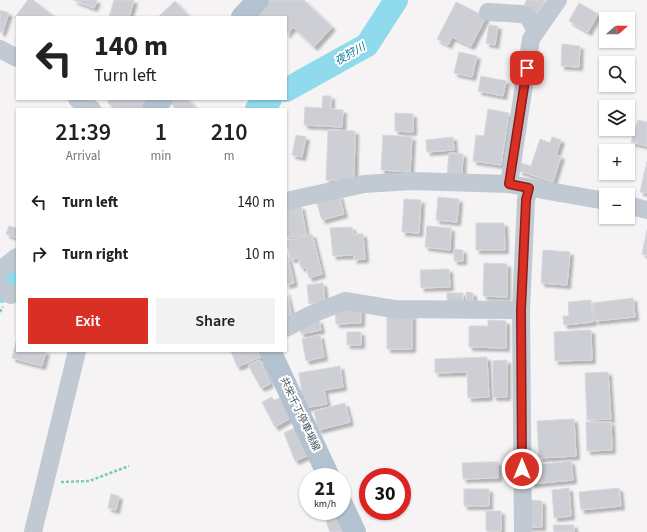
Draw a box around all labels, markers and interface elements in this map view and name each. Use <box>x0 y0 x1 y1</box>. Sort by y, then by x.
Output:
north arrow <box>599 12 635 48</box>
map controls <box>599 12 635 224</box>
text: 140 m <box>94 26 168 66</box>
icon: left <box>28 32 80 84</box>
water label: 夜狩川 <box>332 39 369 69</box>
pin <box>510 51 544 85</box>
button: search <box>599 56 635 92</box>
icon: arrive <box>516 57 538 79</box>
text: Turn left <box>94 63 156 88</box>
button: layers <box>599 100 635 136</box>
text: 21:39 <box>55 115 111 150</box>
text: 1 <box>155 115 167 150</box>
text: 210 <box>211 115 248 150</box>
button: + <box>599 144 635 180</box>
text: Arrival <box>66 147 101 165</box>
text: min <box>150 147 171 165</box>
text: m <box>224 147 235 165</box>
button: − <box>599 188 635 224</box>
icon: left <box>28 191 50 213</box>
text: Turn left <box>62 192 118 213</box>
text: 140 m <box>237 192 275 213</box>
icon: right <box>28 243 50 265</box>
text: Turn right <box>62 244 128 265</box>
text: 10 m <box>245 244 275 265</box>
button: Exit <box>28 298 148 344</box>
button: Share <box>156 298 275 344</box>
street label: 共栄千丁停車場線 <box>277 375 323 453</box>
position arrow <box>501 448 543 490</box>
speed limit sign: 30 <box>359 468 411 520</box>
text: 21 <box>314 475 336 503</box>
text: km/h <box>314 497 336 511</box>

